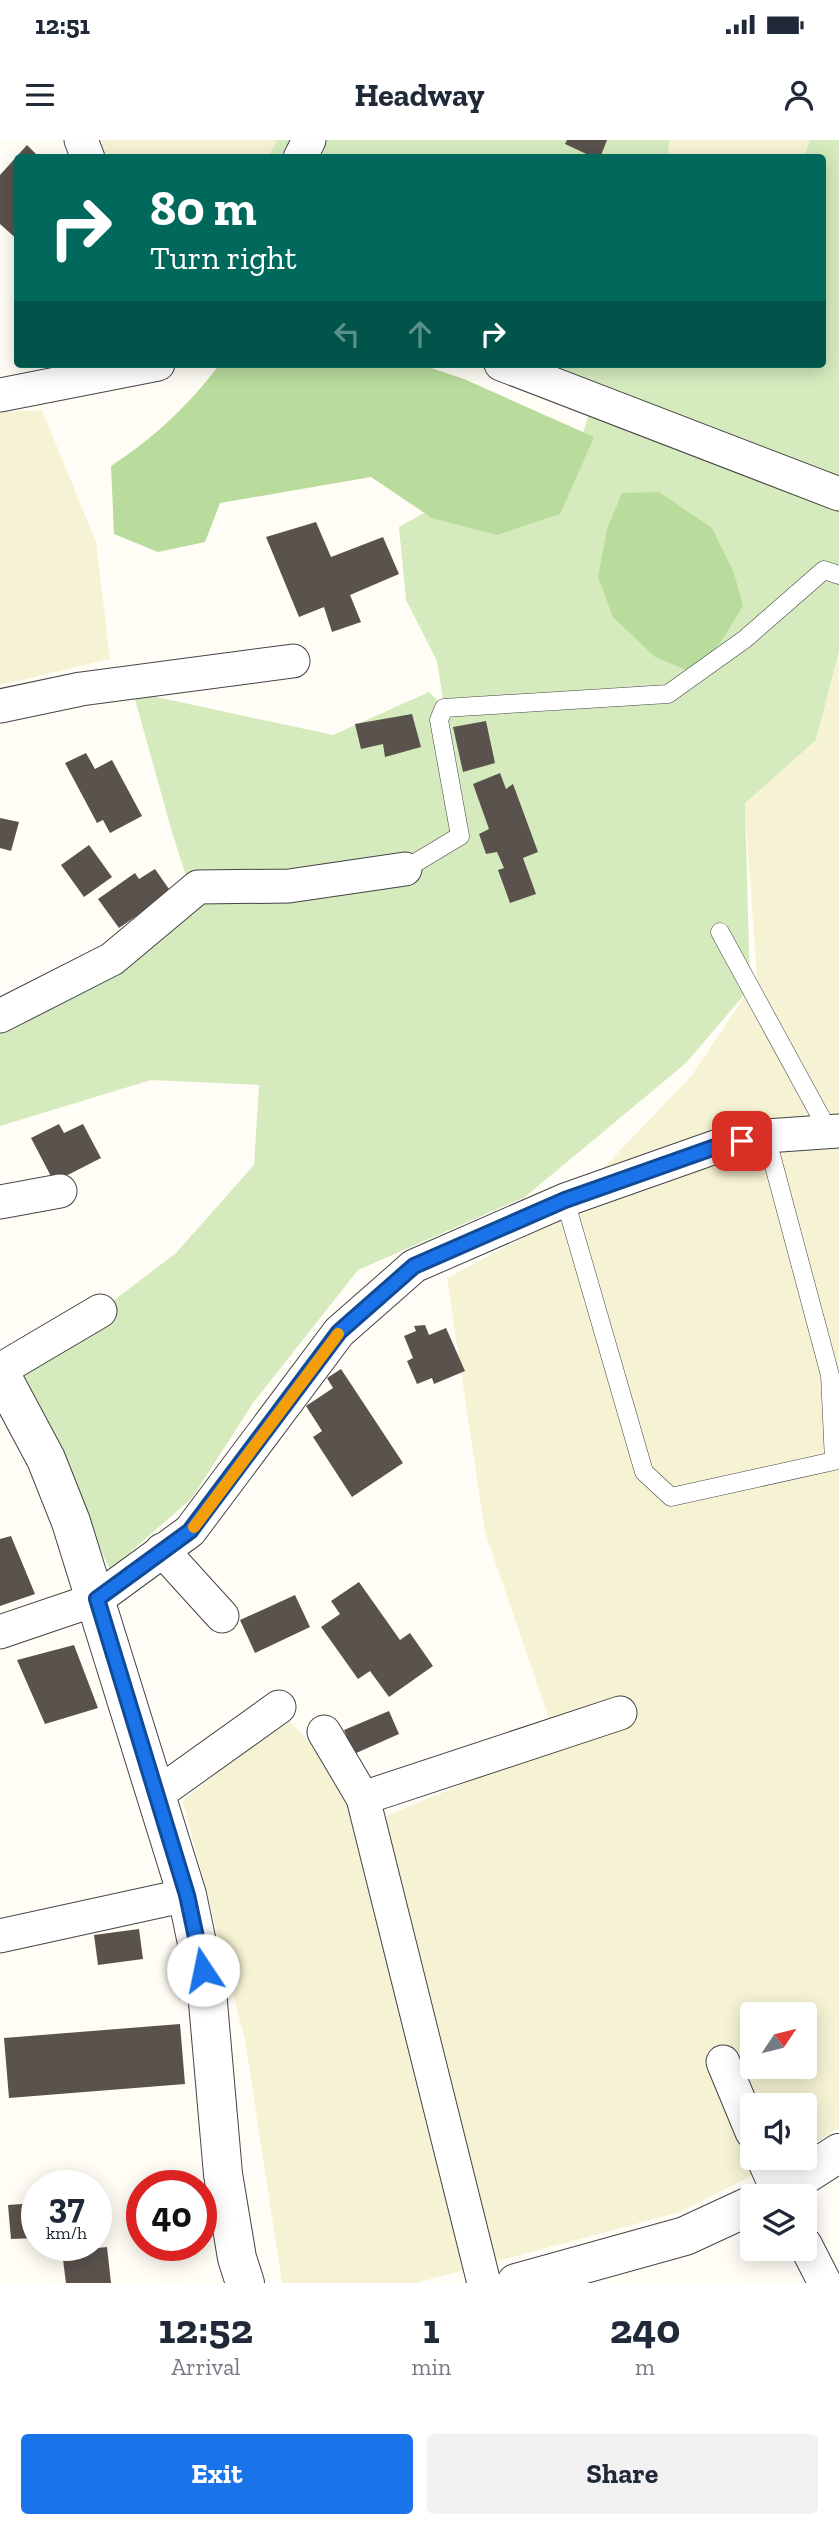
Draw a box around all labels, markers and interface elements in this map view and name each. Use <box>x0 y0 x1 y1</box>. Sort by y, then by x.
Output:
text: 12:51 <box>35 9 90 41</box>
icon: menu <box>21 76 59 114</box>
text: Headway <box>354 76 485 114</box>
icon: person <box>780 76 818 114</box>
text: 80 m <box>150 179 257 238</box>
icon: right <box>35 182 126 273</box>
text: Turn right <box>150 239 297 277</box>
icon: left <box>328 315 366 353</box>
icon: ahead <box>401 315 439 353</box>
icon: right <box>474 315 512 353</box>
pin <box>712 1111 772 1171</box>
icon: arrive <box>723 1122 761 1160</box>
position arrow <box>166 1933 240 2007</box>
north arrow <box>740 2002 817 2079</box>
map controls <box>740 2002 817 2261</box>
button: sound <box>740 2093 817 2170</box>
speed limit sign: 40 <box>126 2170 217 2261</box>
button: layers <box>740 2184 817 2261</box>
text: 37 <box>49 2185 84 2227</box>
text: km/h <box>46 2222 87 2244</box>
text: 12:52 <box>159 2303 253 2354</box>
text: 1 <box>423 2303 440 2354</box>
text: 240 <box>610 2303 680 2354</box>
text: Arrival <box>171 2353 240 2381</box>
text: min <box>412 2353 451 2381</box>
text: m <box>635 2353 655 2381</box>
button: Exit <box>21 2434 413 2514</box>
button: Share <box>427 2434 818 2514</box>

